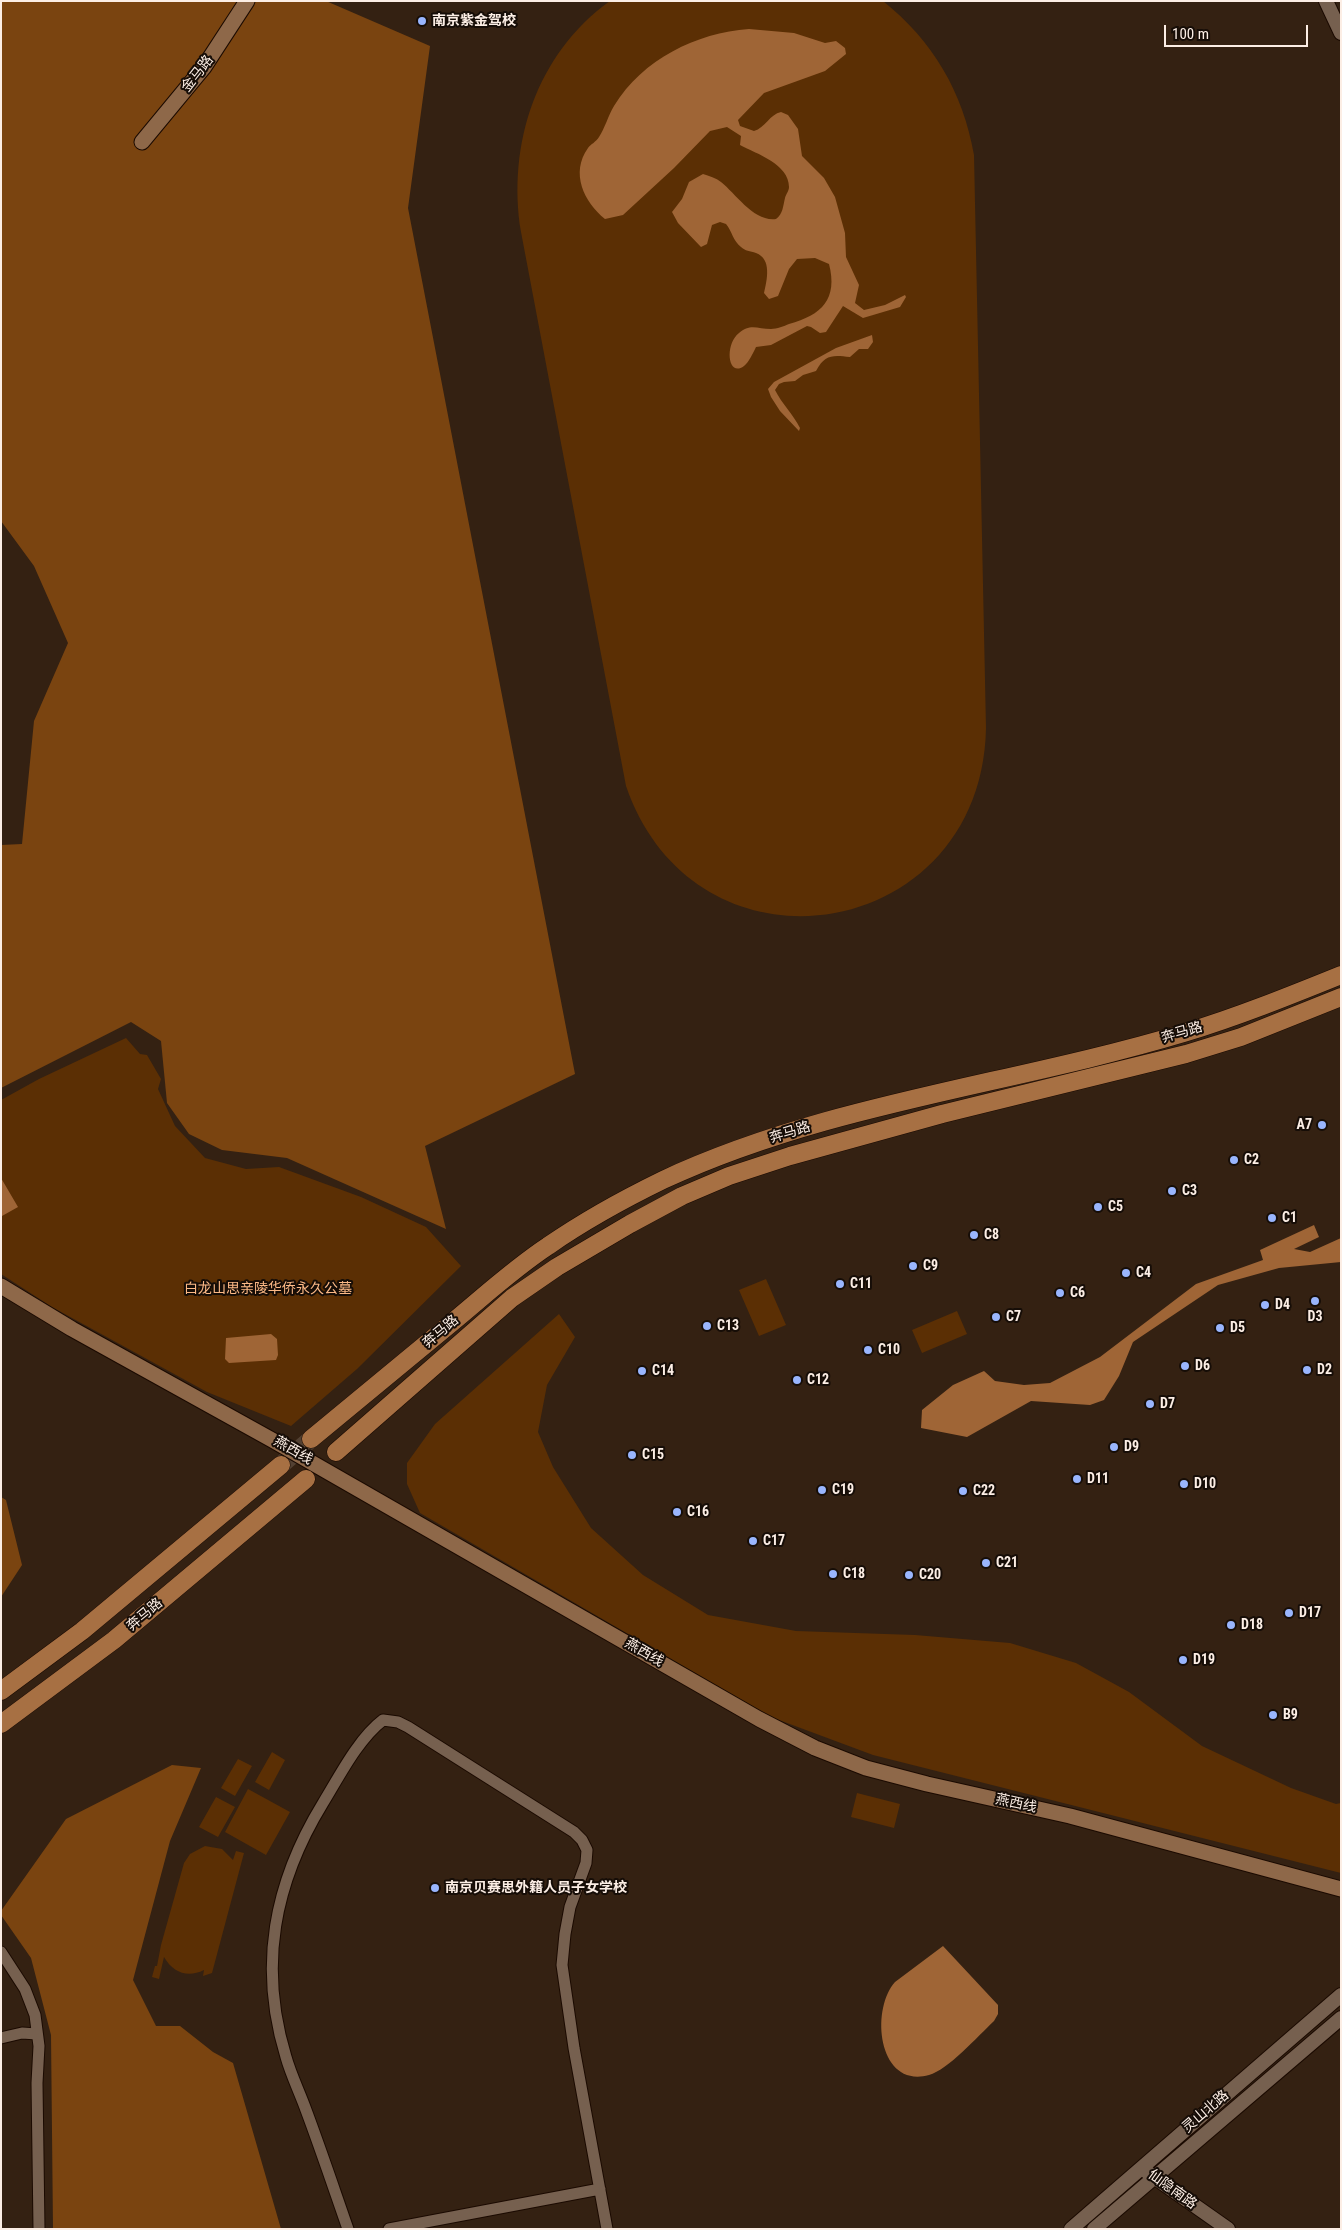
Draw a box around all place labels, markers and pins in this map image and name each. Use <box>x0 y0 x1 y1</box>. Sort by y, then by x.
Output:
place label: 南京紫金驾校 <box>432 13 516 29</box>
marker: 南京紫金驾校 <box>416 15 428 27</box>
place label: A7 <box>1297 1117 1312 1133</box>
marker: A7 <box>1316 1119 1328 1131</box>
place label: C2 <box>1244 1152 1259 1168</box>
marker: C2 <box>1228 1154 1240 1166</box>
place label: C3 <box>1182 1183 1197 1199</box>
marker: C3 <box>1166 1185 1178 1197</box>
place label: C5 <box>1108 1199 1123 1215</box>
marker: C5 <box>1092 1201 1104 1213</box>
place label: C1 <box>1282 1210 1297 1226</box>
marker: C1 <box>1266 1212 1278 1224</box>
place label: C8 <box>984 1227 999 1243</box>
marker: C8 <box>968 1229 980 1241</box>
place label: C9 <box>923 1258 938 1274</box>
marker: C9 <box>907 1260 919 1272</box>
place label: C4 <box>1136 1265 1151 1281</box>
marker: C4 <box>1120 1267 1132 1279</box>
place label: C11 <box>850 1276 872 1292</box>
marker: C11 <box>834 1278 846 1290</box>
place label: C6 <box>1070 1285 1085 1301</box>
marker: C6 <box>1054 1287 1066 1299</box>
marker: D3 <box>1309 1295 1321 1307</box>
place label: D4 <box>1275 1297 1290 1313</box>
marker: D4 <box>1259 1299 1271 1311</box>
place label: C7 <box>1006 1309 1021 1325</box>
place label: D3 <box>1308 1309 1322 1325</box>
marker: C7 <box>990 1311 1002 1323</box>
place label: C13 <box>717 1318 739 1334</box>
marker: C13 <box>701 1320 713 1332</box>
place label: D5 <box>1230 1320 1245 1336</box>
marker: D5 <box>1214 1322 1226 1334</box>
place label: C10 <box>878 1342 900 1358</box>
marker: C10 <box>862 1344 874 1356</box>
place label: D6 <box>1195 1358 1210 1374</box>
marker: D6 <box>1179 1360 1191 1372</box>
place label: D2 <box>1317 1362 1332 1378</box>
place label: C14 <box>652 1363 674 1379</box>
marker: D2 <box>1301 1364 1313 1376</box>
marker: C14 <box>636 1365 648 1377</box>
place label: C12 <box>807 1372 829 1388</box>
marker: C12 <box>791 1374 803 1386</box>
place label: D7 <box>1160 1396 1175 1412</box>
marker: D7 <box>1144 1398 1156 1410</box>
place label: D9 <box>1124 1439 1139 1455</box>
marker: D9 <box>1108 1441 1120 1453</box>
place label: C15 <box>642 1447 664 1463</box>
marker: C15 <box>626 1449 638 1461</box>
place label: D11 <box>1087 1471 1109 1487</box>
marker: D11 <box>1071 1473 1083 1485</box>
place label: D10 <box>1194 1476 1216 1492</box>
marker: D10 <box>1178 1478 1190 1490</box>
place label: C19 <box>832 1482 854 1498</box>
place label: C22 <box>973 1483 995 1499</box>
marker: C19 <box>816 1484 828 1496</box>
marker: C22 <box>957 1485 969 1497</box>
place label: C16 <box>687 1504 709 1520</box>
marker: C16 <box>671 1506 683 1518</box>
place label: C17 <box>763 1533 785 1549</box>
marker: C17 <box>747 1535 759 1547</box>
place label: C21 <box>996 1555 1018 1571</box>
marker: C21 <box>980 1557 992 1569</box>
place label: C18 <box>843 1566 865 1582</box>
place label: C20 <box>919 1567 941 1583</box>
marker: C18 <box>827 1568 839 1580</box>
marker: C20 <box>903 1569 915 1581</box>
place label: D17 <box>1299 1605 1321 1621</box>
marker: D17 <box>1283 1607 1295 1619</box>
place label: D18 <box>1241 1617 1263 1633</box>
marker: D18 <box>1225 1619 1237 1631</box>
place label: D19 <box>1193 1652 1215 1668</box>
marker: D19 <box>1177 1654 1189 1666</box>
place label: B9 <box>1283 1707 1298 1723</box>
marker: B9 <box>1267 1709 1279 1721</box>
place label: 南京贝赛思外籍人员子女学校 <box>445 1880 627 1896</box>
marker: 南京贝赛思外籍人员子女学校 <box>429 1882 441 1894</box>

